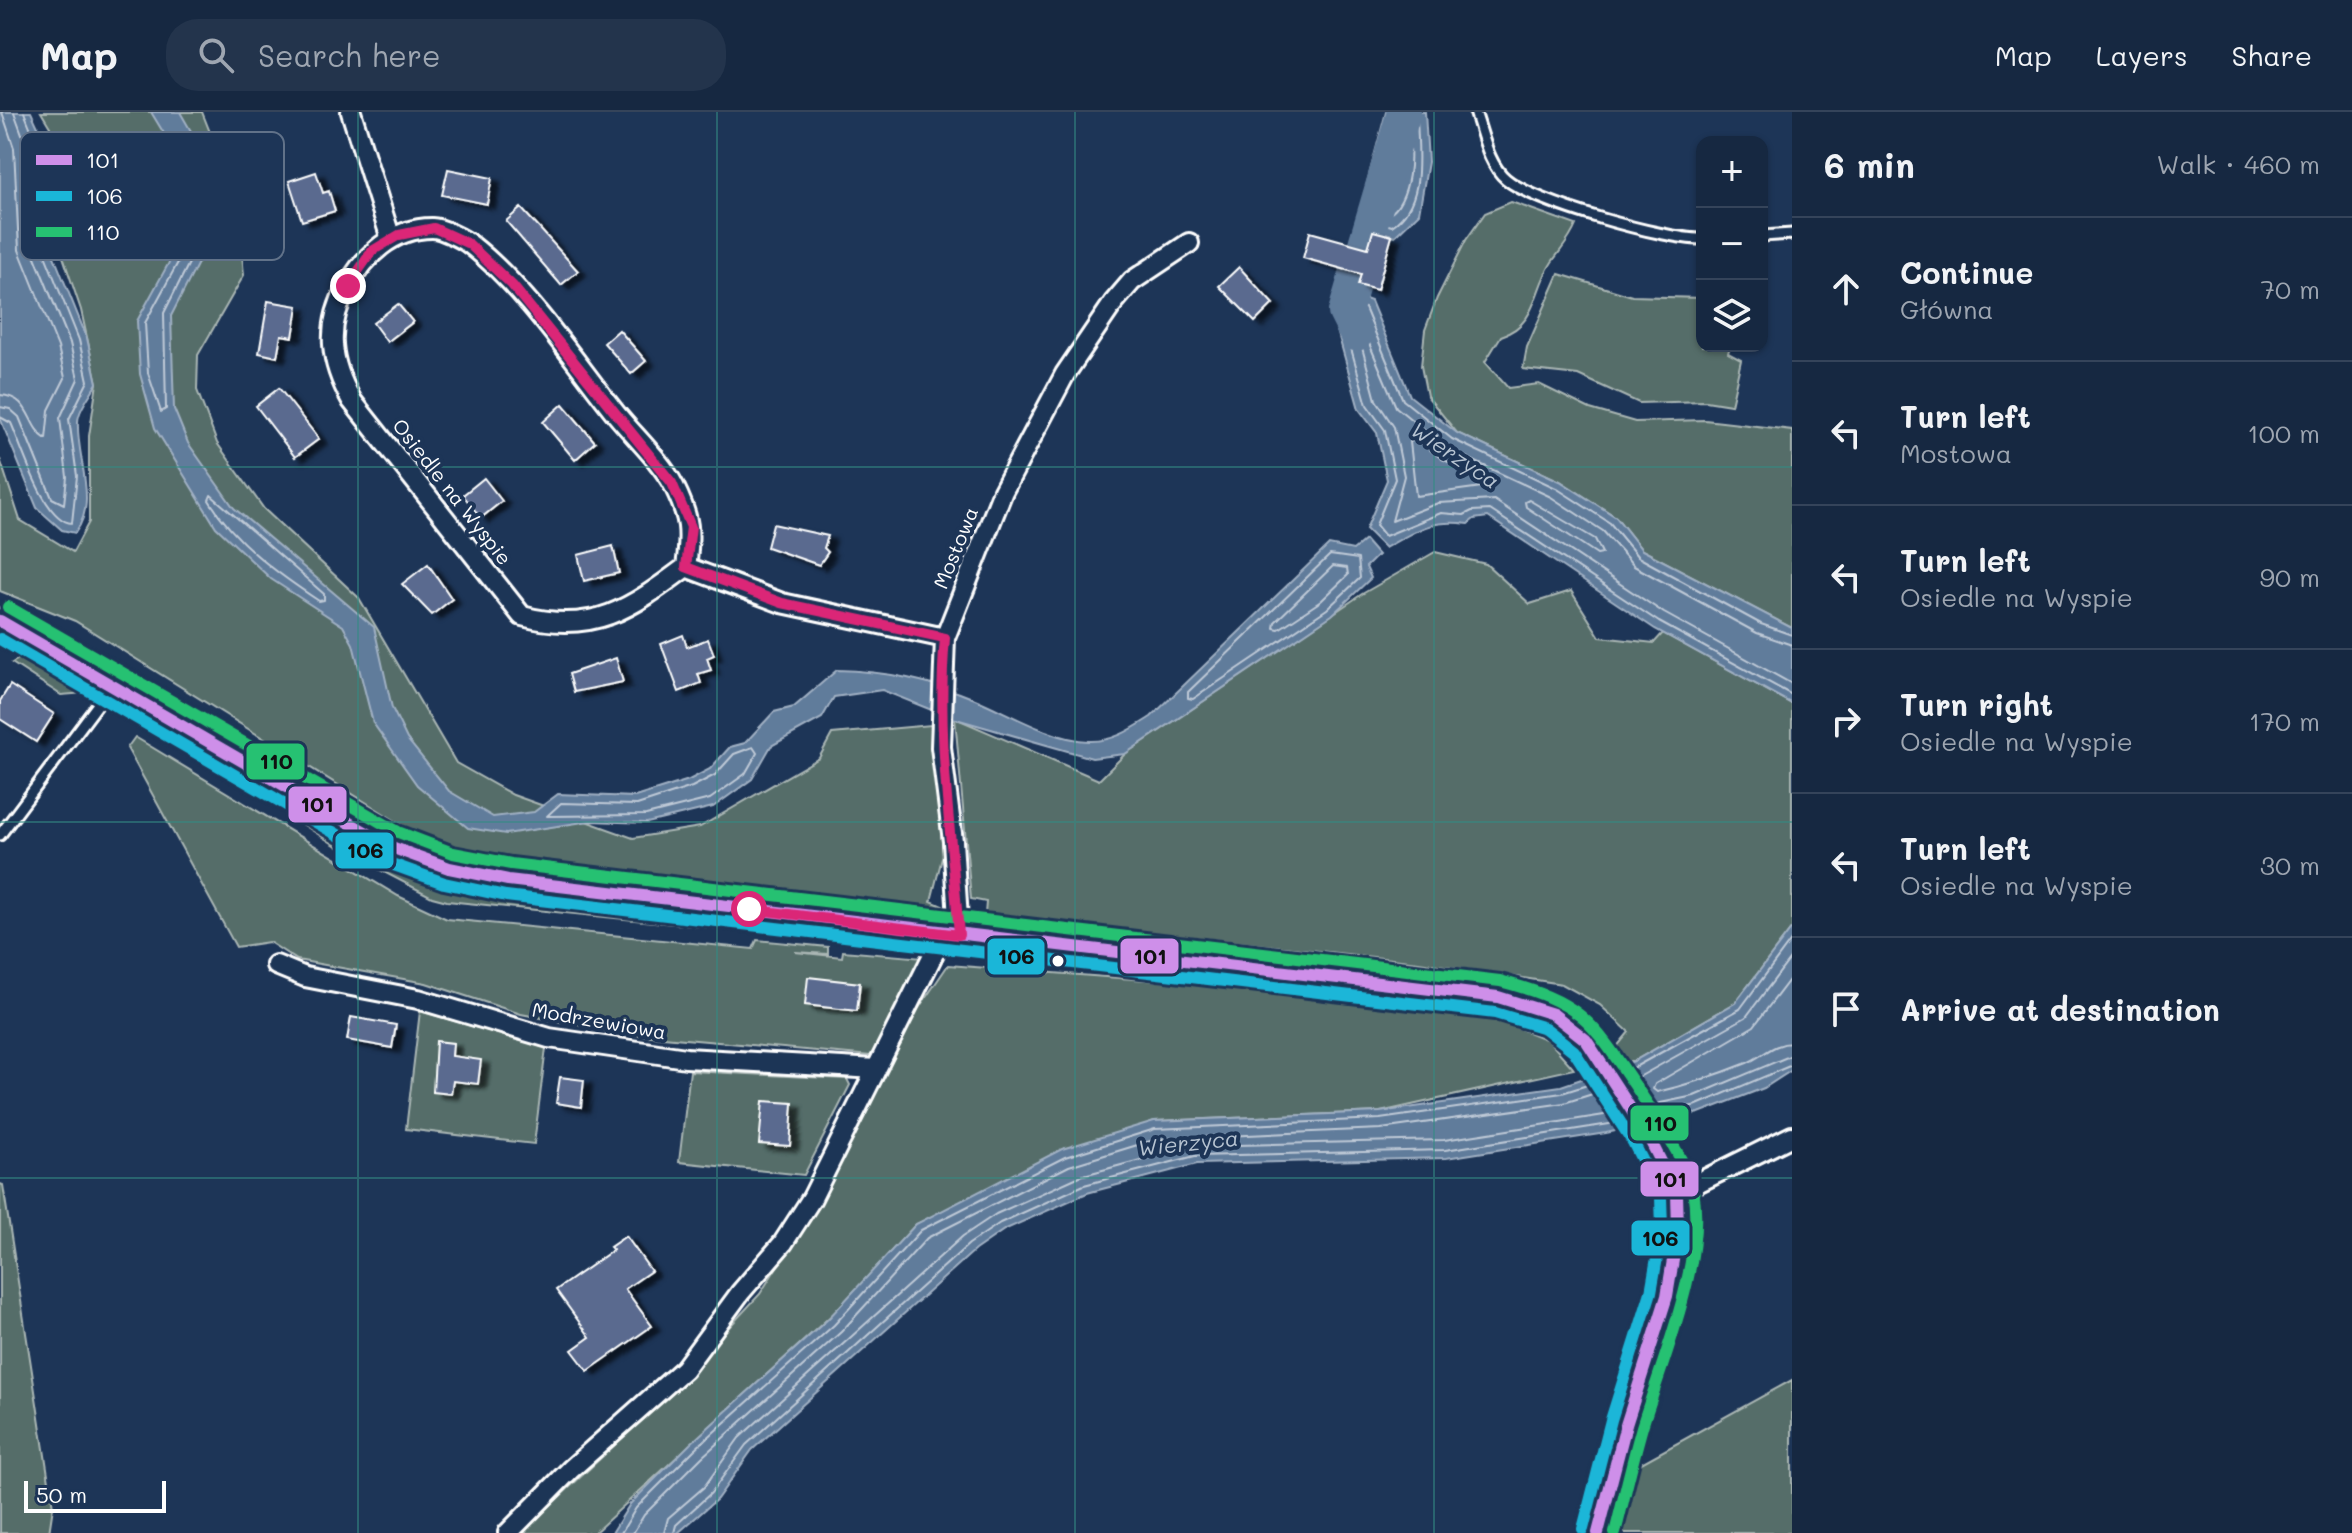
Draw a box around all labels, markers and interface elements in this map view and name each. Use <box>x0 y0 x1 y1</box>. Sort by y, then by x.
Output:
search box <box>166 19 726 91</box>
text: Map <box>40 30 118 80</box>
icon: search <box>194 33 238 77</box>
text: Search here <box>258 35 441 75</box>
text: Map <box>1995 37 2052 73</box>
text: Layers <box>2096 37 2188 73</box>
text: Share <box>2232 37 2312 73</box>
legend <box>20 132 284 260</box>
map controls <box>1696 136 1768 352</box>
button: + <box>1696 136 1768 208</box>
text: 6 min <box>1824 142 1915 187</box>
text: 101 <box>86 145 119 174</box>
text: Walk · 460 m <box>2157 147 2320 181</box>
text: 106 <box>86 181 123 210</box>
button: − <box>1696 208 1768 280</box>
text: 110 <box>86 217 119 246</box>
text: Continue <box>1900 252 2033 292</box>
icon: ahead <box>1824 267 1868 311</box>
route end <box>330 268 366 304</box>
text: 70 m <box>2260 272 2320 306</box>
button: layers <box>1696 280 1768 352</box>
text: Główna <box>1900 292 1994 326</box>
text: Turn left <box>1900 396 2031 436</box>
icon: left <box>1824 411 1868 455</box>
street label: Osiedle na Wyspie <box>387 413 518 570</box>
water label: Wierzyca <box>1405 414 1505 495</box>
text: 100 m <box>2247 416 2320 450</box>
text: Mostowa <box>1900 436 2012 470</box>
street label: Mostowa <box>927 503 983 592</box>
text: Turn left <box>1900 540 2031 580</box>
icon: left <box>1824 555 1868 599</box>
text: 90 m <box>2260 560 2320 594</box>
text: Osiedle na Wyspie <box>1900 580 2133 614</box>
text: Turn right <box>1900 684 2053 724</box>
icon: right <box>1824 699 1868 743</box>
text: 170 m <box>2249 704 2320 738</box>
text: Osiedle na Wyspie <box>1900 724 2133 758</box>
line badge: 110 <box>245 742 306 781</box>
text: 110 <box>259 746 293 775</box>
line badge: 101 <box>287 785 348 824</box>
text: 101 <box>300 789 334 818</box>
text: Turn left <box>1900 828 2031 868</box>
line badge: 106 <box>334 831 395 870</box>
text: 106 <box>346 835 384 864</box>
icon: left <box>1824 843 1868 887</box>
text: 30 m <box>2260 848 2320 882</box>
text: Osiedle na Wyspie <box>1900 868 2133 902</box>
route start <box>731 891 767 927</box>
line badge: 106 <box>986 937 1046 976</box>
line badge: 101 <box>1119 937 1180 975</box>
text: 106 <box>997 941 1035 970</box>
text: 101 <box>1133 941 1167 970</box>
unlabelled marker <box>1050 953 1066 969</box>
icon: arrive <box>1824 987 1868 1031</box>
text: Arrive at destination <box>1900 989 2220 1029</box>
street label: Modrzewiowa <box>530 995 668 1045</box>
line badge: 110 <box>1629 1104 1690 1142</box>
text: 110 <box>1643 1108 1677 1137</box>
water label: Wierzyca <box>1136 1123 1240 1162</box>
line badge: 101 <box>1639 1160 1700 1198</box>
text: 101 <box>1653 1164 1687 1193</box>
line badge: 106 <box>1630 1219 1691 1257</box>
text: 106 <box>1641 1223 1679 1252</box>
scale bar <box>24 1477 166 1513</box>
text: 50 m <box>36 1480 87 1509</box>

